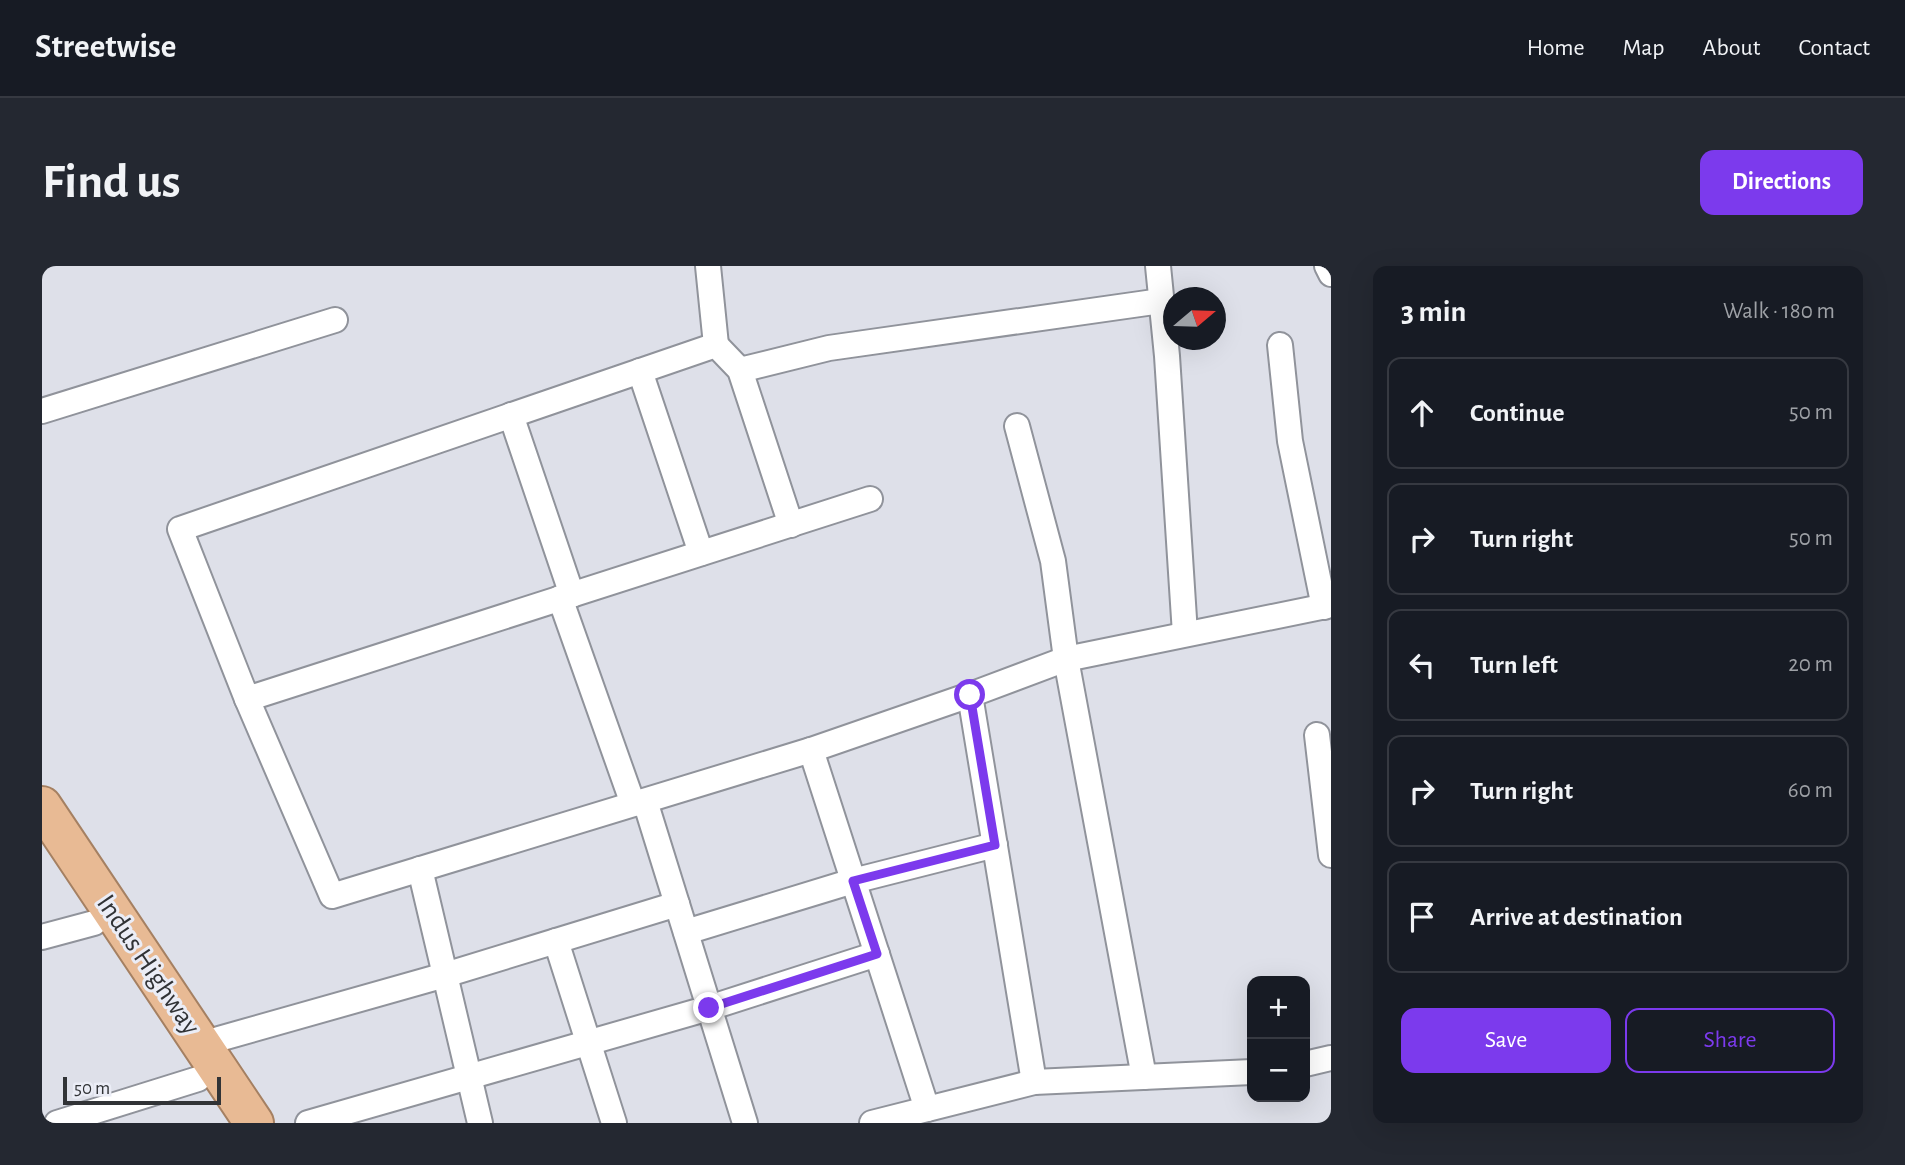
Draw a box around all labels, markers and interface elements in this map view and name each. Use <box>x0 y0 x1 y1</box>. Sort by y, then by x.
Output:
text: Streetwise <box>35 31 176 64</box>
text: Home <box>1527 36 1585 60</box>
text: Map <box>1623 36 1665 60</box>
text: About <box>1703 36 1760 60</box>
text: Contact <box>1798 36 1870 60</box>
button: Directions <box>1700 150 1863 215</box>
text: Find us <box>42 158 181 207</box>
north arrow <box>1163 287 1226 350</box>
text: 3 min <box>1401 297 1466 327</box>
text: Walk · 180 m <box>1723 300 1835 323</box>
icon: ahead <box>1403 394 1441 432</box>
text: Continue <box>1470 400 1565 426</box>
text: 50 m <box>1789 401 1833 424</box>
icon: right <box>1403 520 1441 558</box>
text: Turn right <box>1470 526 1573 552</box>
text: 50 m <box>1789 527 1833 550</box>
icon: left <box>1403 646 1441 684</box>
text: Turn left <box>1470 652 1558 678</box>
text: 20 m <box>1788 653 1833 676</box>
route start <box>954 679 985 710</box>
icon: right <box>1403 772 1441 810</box>
text: Turn right <box>1470 778 1573 804</box>
text: 60 m <box>1788 779 1833 802</box>
street label: Indus Highway <box>91 890 205 1040</box>
icon: arrive <box>1403 898 1441 936</box>
text: Arrive at destination <box>1470 904 1683 930</box>
map controls <box>1247 976 1310 1102</box>
button: + <box>1247 976 1310 1039</box>
route end <box>693 992 724 1023</box>
button: Save <box>1401 1008 1611 1073</box>
button: Share <box>1625 1008 1835 1073</box>
button: − <box>1247 1039 1310 1102</box>
scale bar <box>63 1074 220 1106</box>
text: 50 m <box>74 1079 110 1098</box>

